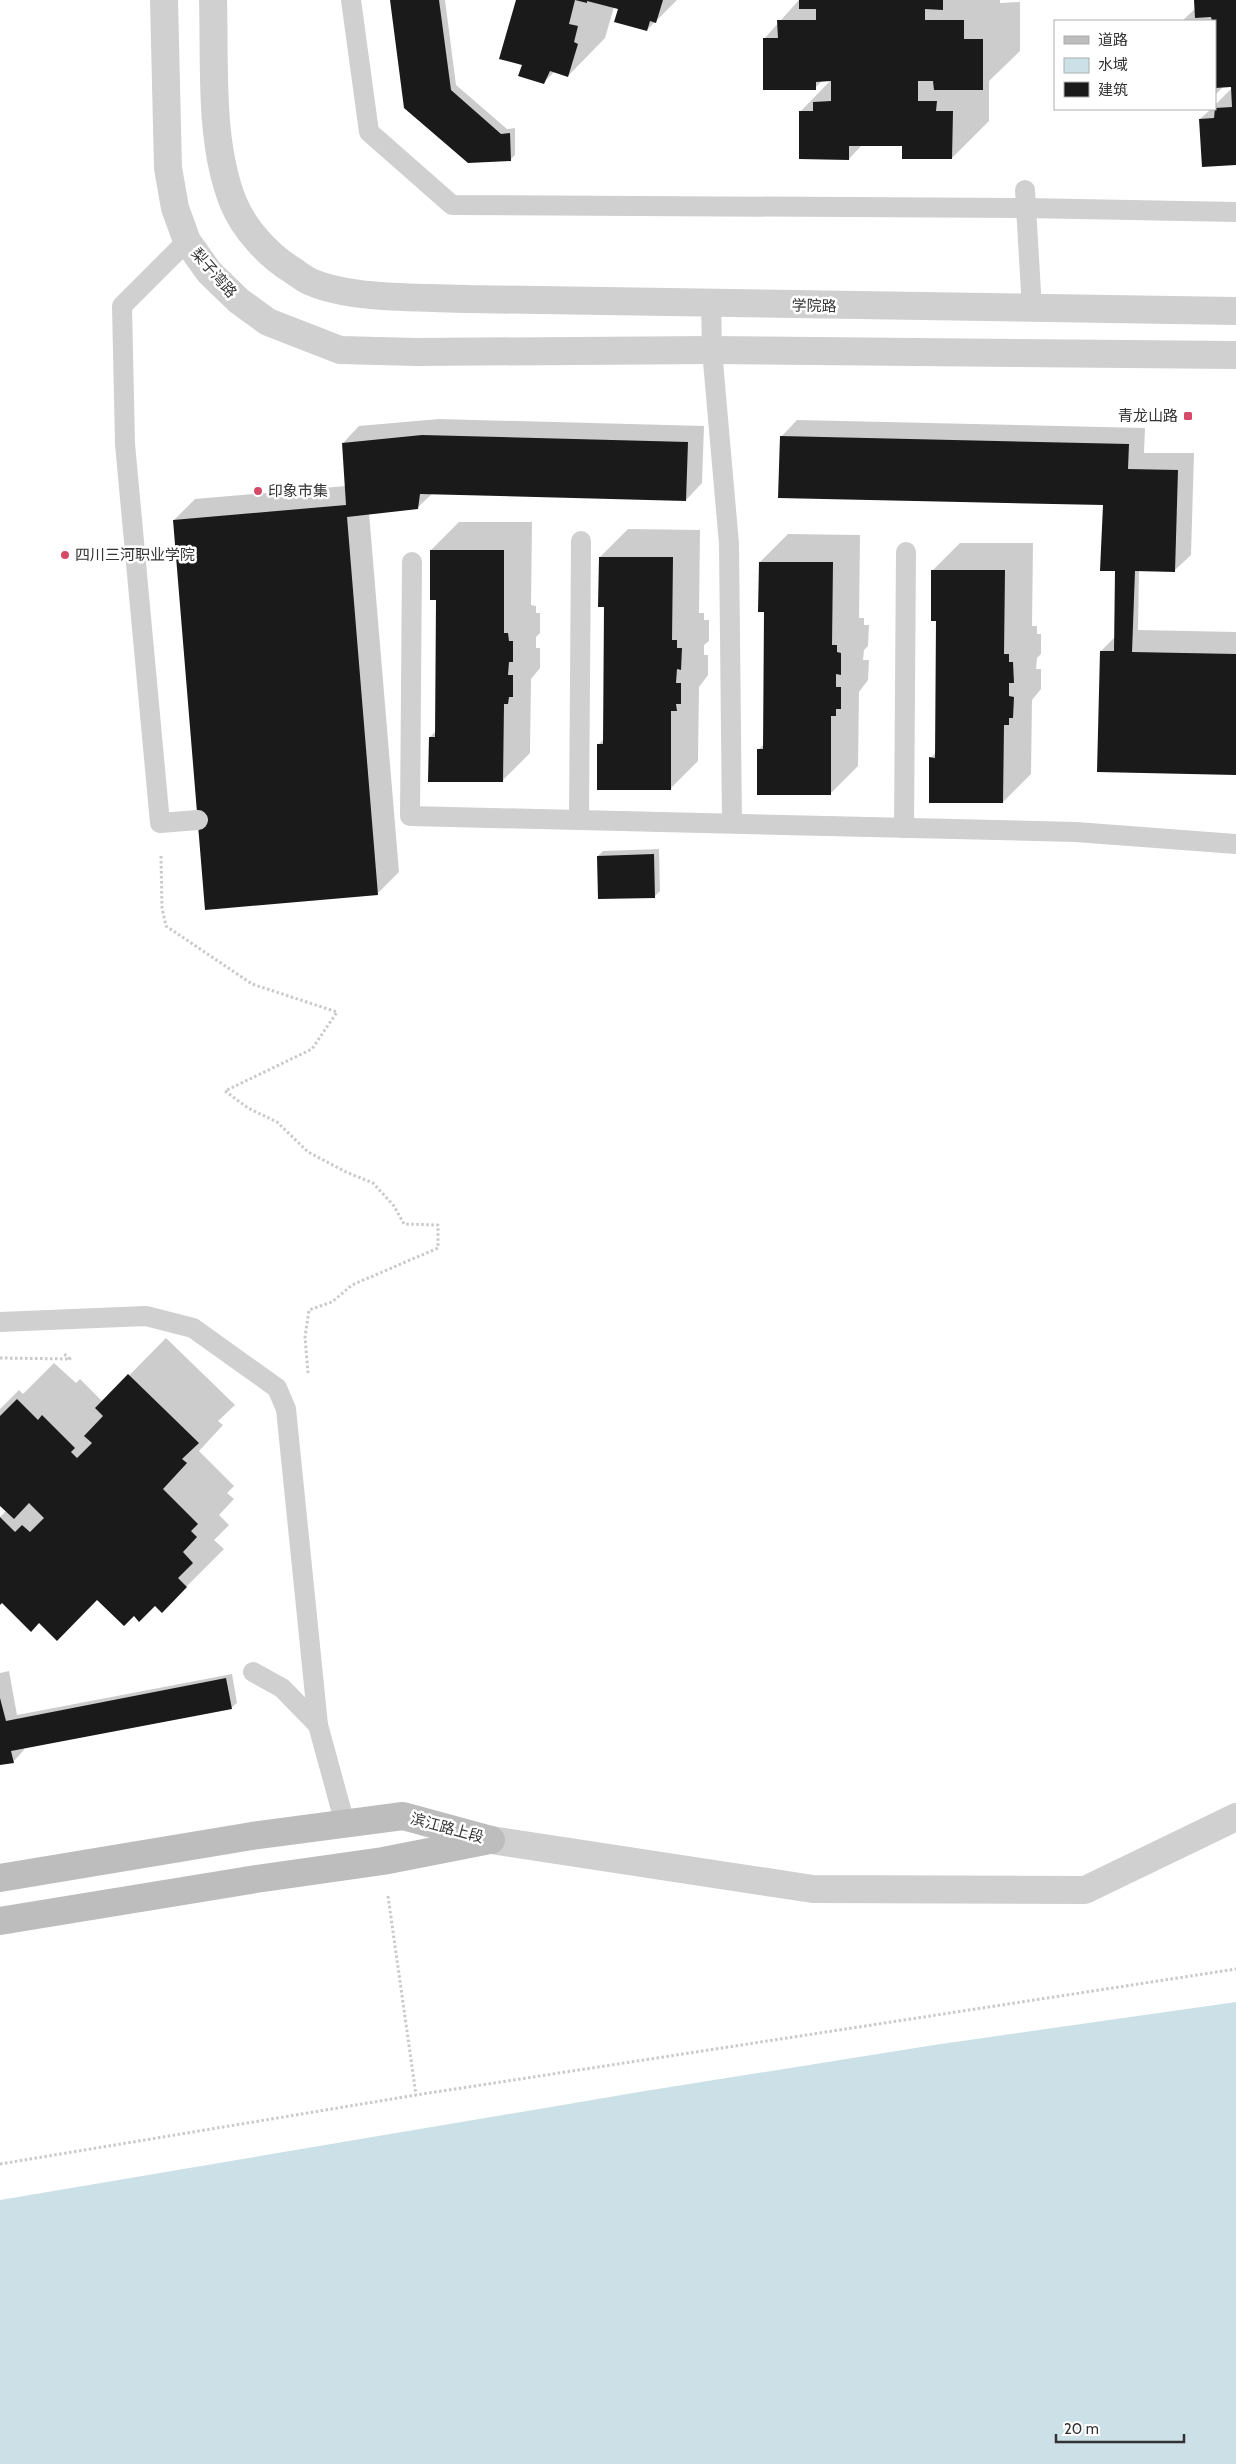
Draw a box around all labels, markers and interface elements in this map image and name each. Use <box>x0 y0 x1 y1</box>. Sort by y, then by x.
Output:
legend <box>1054 20 1216 110</box>
text: 道路 <box>1098 31 1128 49</box>
text: 水域 <box>1098 56 1128 74</box>
text: 建筑 <box>1098 81 1128 99</box>
street label: 梨子湾路 <box>188 244 240 302</box>
street label: 学院路 <box>791 297 837 315</box>
place label: 青龙山路 <box>1118 407 1178 425</box>
marker: 青龙山路 <box>1182 410 1194 422</box>
place label: 印象市集 <box>268 482 328 500</box>
marker: 印象市集 <box>252 485 264 497</box>
place label: 四川三河职业学院 <box>75 546 195 564</box>
marker: 四川三河职业学院 <box>59 549 71 561</box>
street label: 滨江路上段 <box>408 1810 486 1846</box>
scale bar <box>1056 2412 1184 2444</box>
text: 20 m <box>1064 2420 1099 2438</box>

